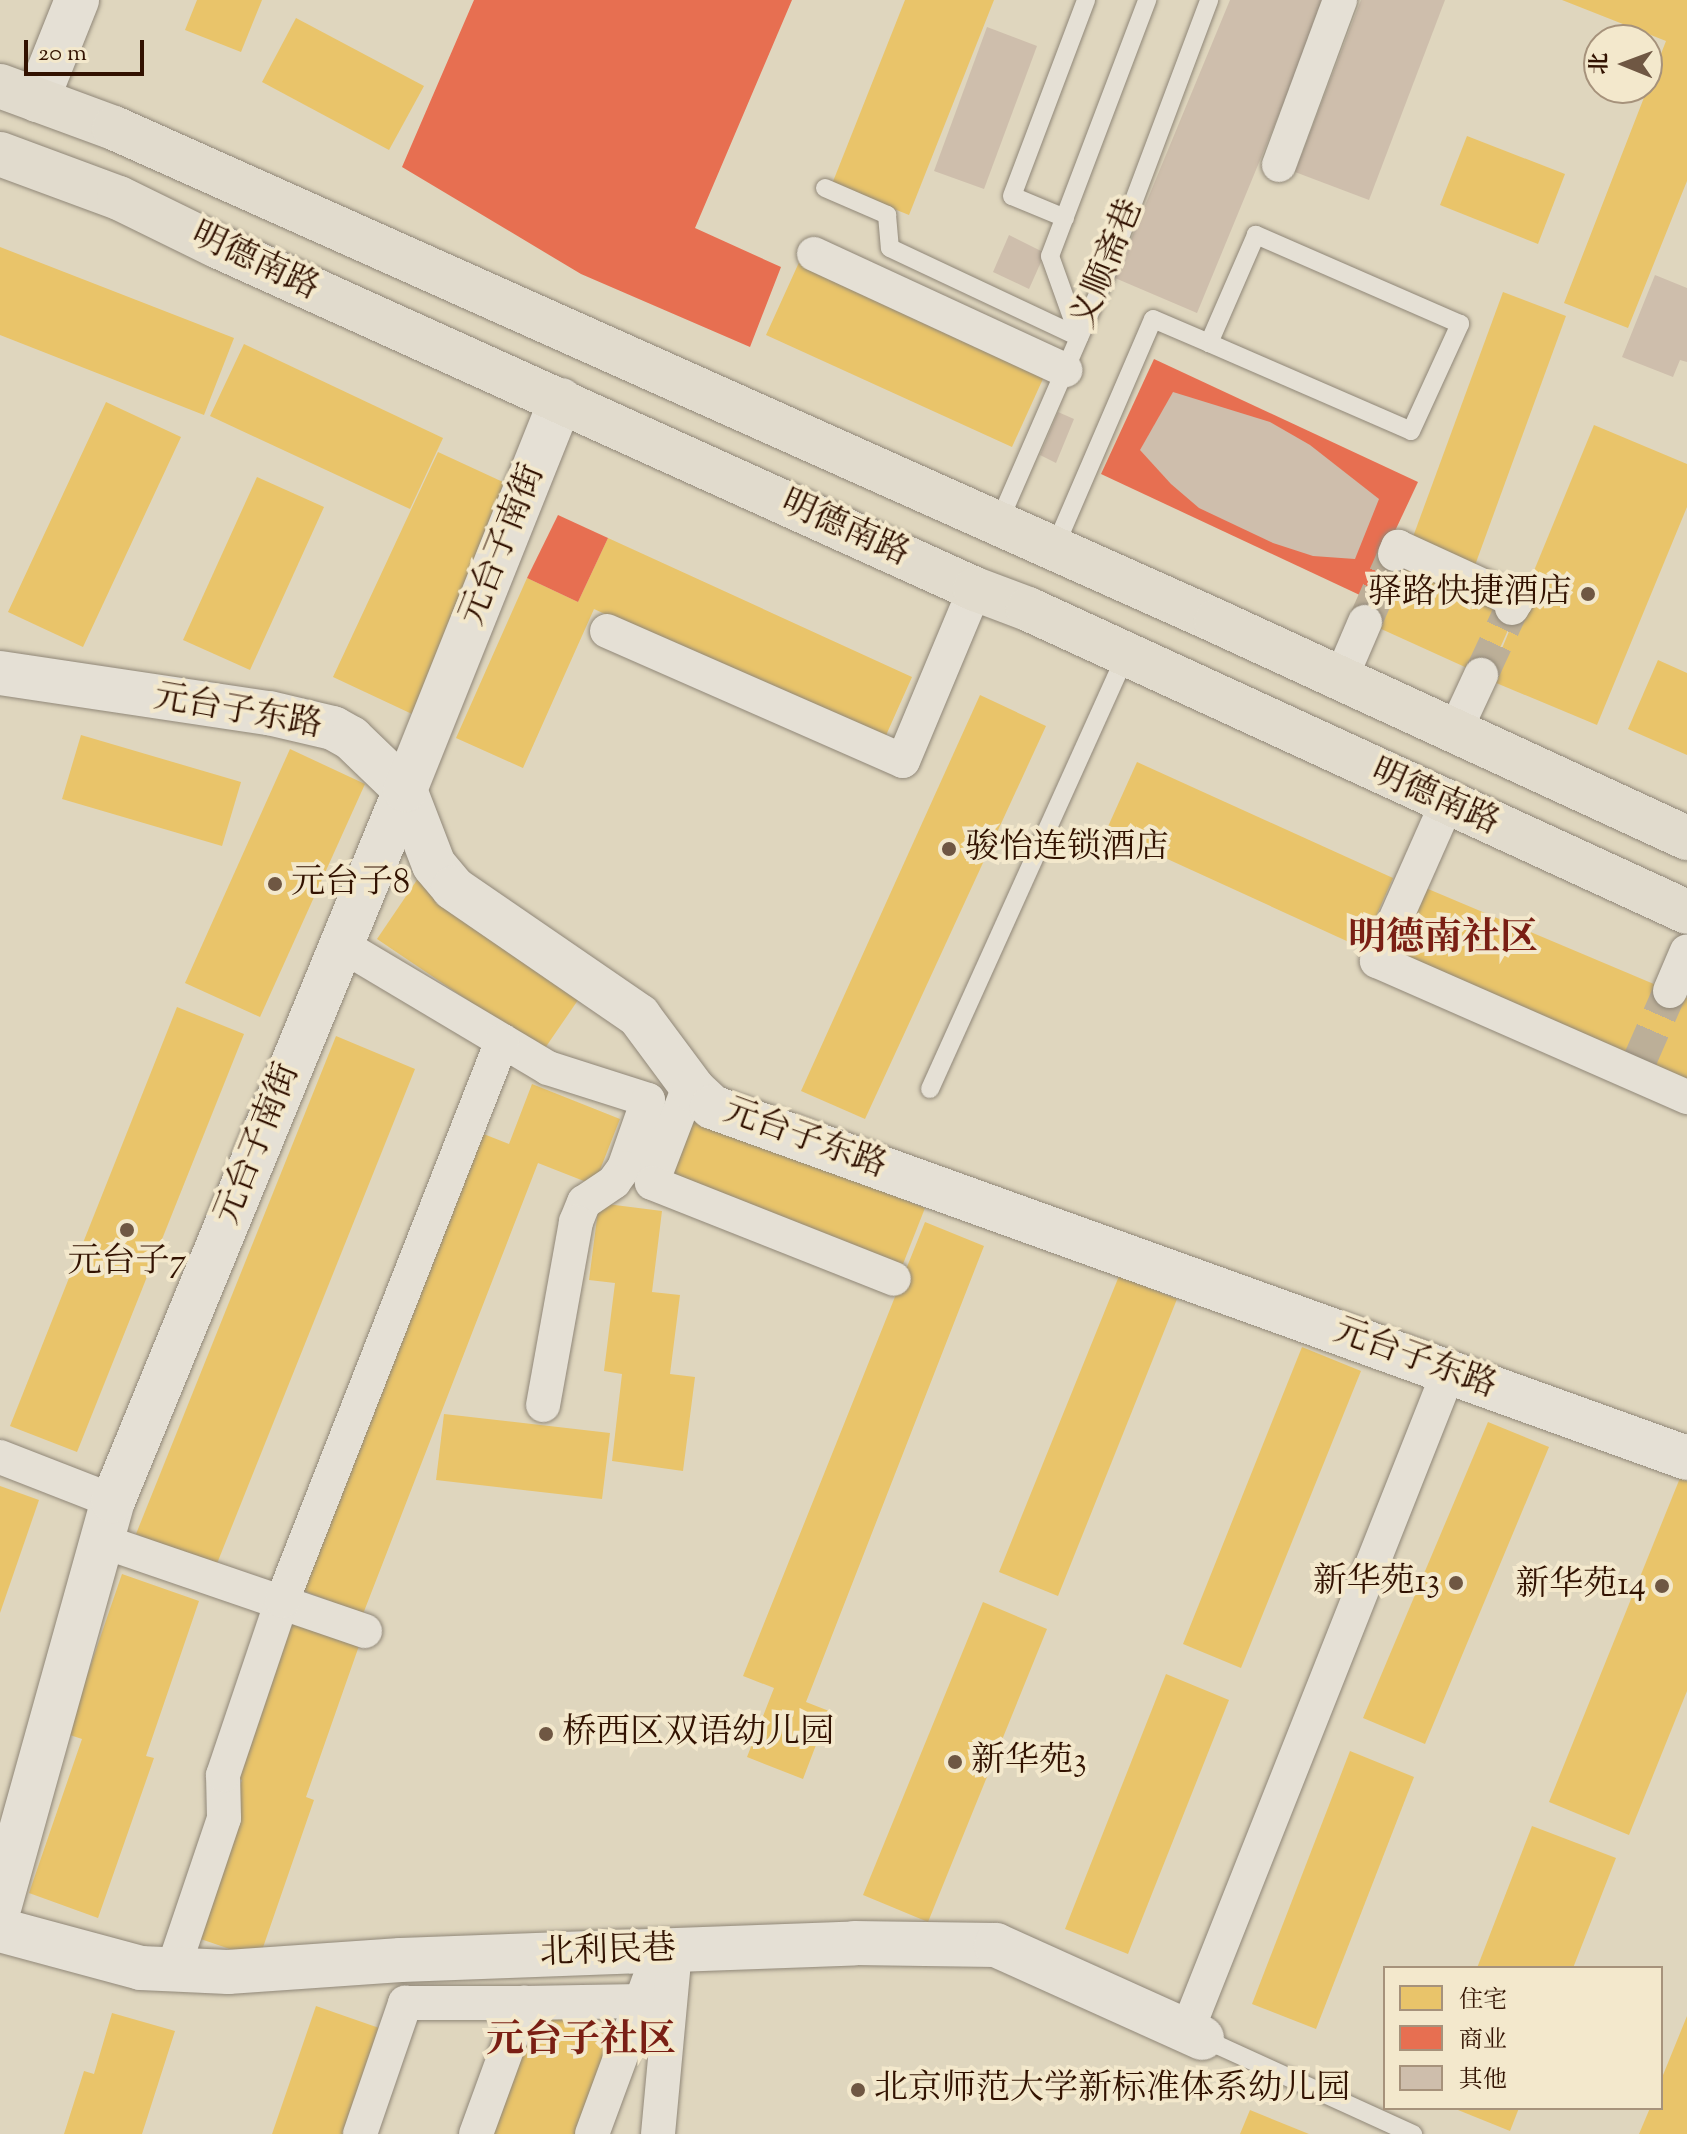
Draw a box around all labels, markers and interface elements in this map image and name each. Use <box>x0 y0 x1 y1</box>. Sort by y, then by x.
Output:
scale bar <box>28 24 148 74</box>
north arrow <box>1583 24 1663 104</box>
text: 20 m <box>38 37 87 71</box>
text: 北 <box>1585 52 1617 75</box>
street label: 义顺斋巷 <box>1064 193 1152 335</box>
street label: 明德南路 <box>185 215 325 309</box>
street label: 元台子南街 <box>452 459 554 631</box>
street label: 明德南路 <box>775 483 915 575</box>
place label: 驿路快捷酒店 <box>1368 574 1572 614</box>
marker: 驿路快捷酒店 <box>1579 585 1597 603</box>
street label: 元台子东路 <box>151 677 325 747</box>
street label: 明德南路 <box>1365 752 1505 844</box>
place label: 骏怡连锁酒店 <box>965 829 1169 869</box>
marker: 骏怡连锁酒店 <box>940 840 958 858</box>
place label: 元台子8 <box>291 864 410 904</box>
marker: 元台子8 <box>266 875 284 893</box>
district label: 明德南社区 <box>1348 918 1538 964</box>
street label: 元台子南街 <box>207 1058 309 1230</box>
street label: 元台子东路 <box>718 1091 892 1187</box>
marker: 元台子7 <box>118 1221 136 1239</box>
place label: 元台子7 <box>67 1243 187 1283</box>
street label: 元台子东路 <box>1328 1311 1502 1407</box>
place label: 新华苑13 <box>1313 1563 1440 1603</box>
place label: 新华苑14 <box>1515 1566 1646 1606</box>
marker: 新华苑13 <box>1447 1574 1465 1592</box>
marker: 新华苑14 <box>1653 1577 1671 1595</box>
place label: 桥西区双语幼儿园 <box>562 1714 834 1754</box>
marker: 桥西区双语幼儿园 <box>537 1725 555 1743</box>
place label: 新华苑3 <box>971 1742 1087 1782</box>
marker: 新华苑3 <box>946 1753 964 1771</box>
street label: 北利民巷 <box>539 1929 677 1975</box>
legend <box>1383 1966 1663 2110</box>
text: 住宅 <box>1459 1984 1507 2018</box>
district label: 元台子社区 <box>486 2020 676 2066</box>
text: 商业 <box>1459 2024 1507 2058</box>
text: 其他 <box>1459 2064 1507 2098</box>
place label: 北京师范大学新标准体系幼儿园 <box>874 2070 1350 2110</box>
marker: 北京师范大学新标准体系幼儿园 <box>849 2081 867 2099</box>

